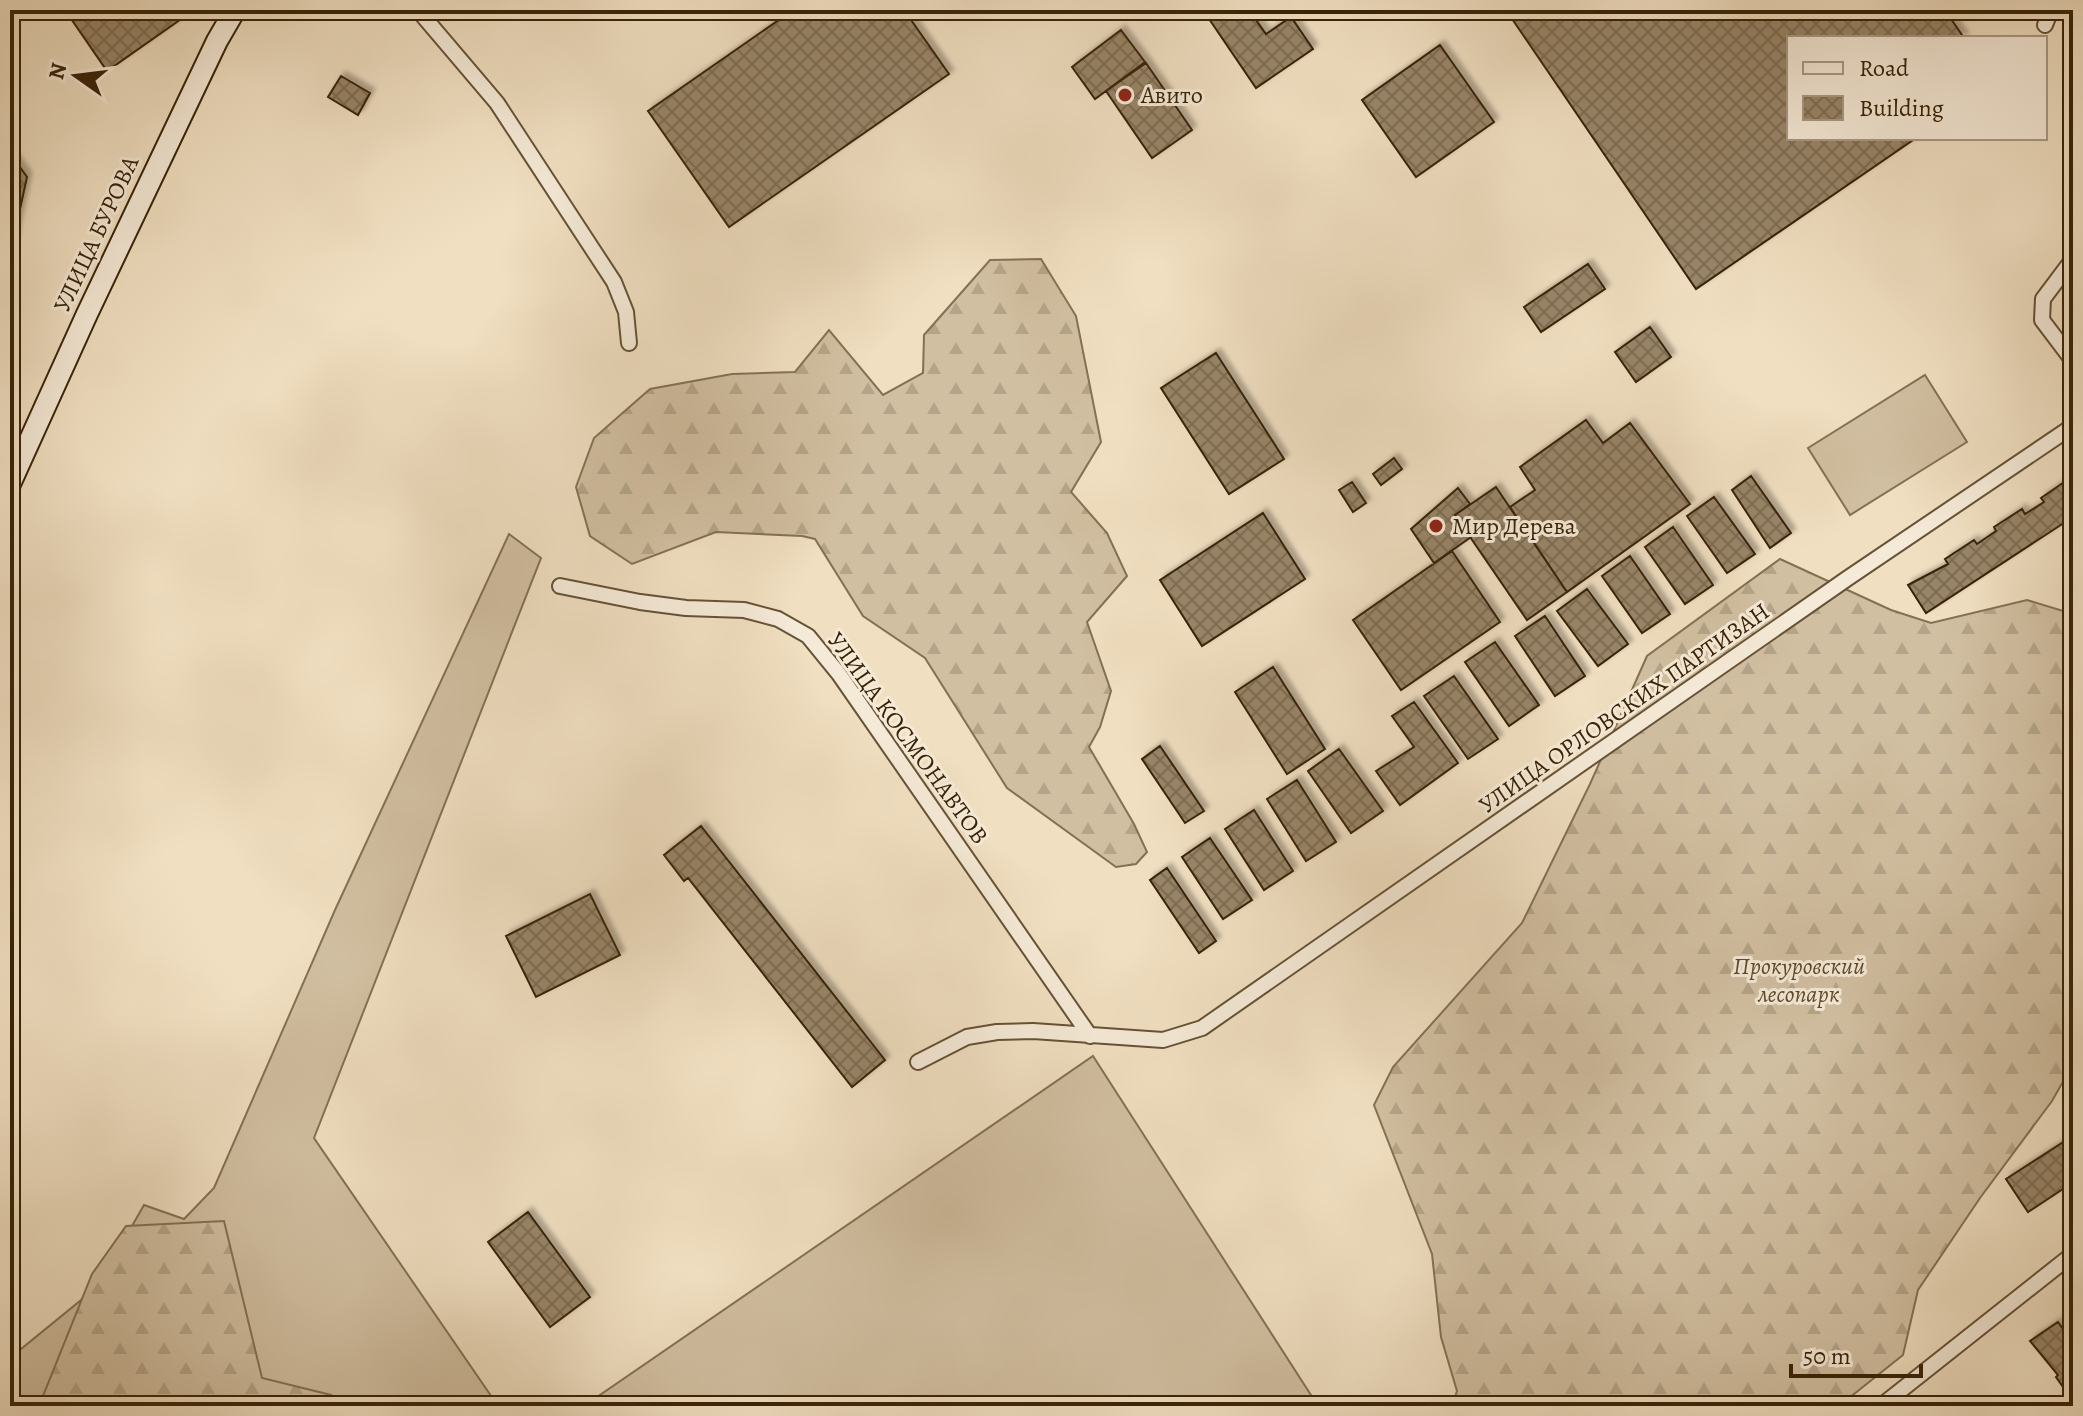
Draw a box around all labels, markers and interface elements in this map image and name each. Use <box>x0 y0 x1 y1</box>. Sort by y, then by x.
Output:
north arrow <box>36 36 116 116</box>
legend <box>1787 36 2047 140</box>
text: Road <box>1859 52 1909 84</box>
text: N <box>41 60 74 83</box>
place label: Авито <box>1140 79 1203 111</box>
marker: Авито <box>1116 86 1134 104</box>
text: Building <box>1859 92 1944 124</box>
street label: УЛИЦА БУРОВА <box>46 150 147 317</box>
place label: Мир Дерева <box>1452 510 1576 542</box>
marker: Мир Дерева <box>1427 517 1445 535</box>
street label: УЛИЦА ОРЛОВСКИХ ПАРТИЗАН <box>1472 595 1776 821</box>
street label: УЛИЦА КОСМОНАВТОВ <box>820 625 996 851</box>
park label: Прокуровский лесопарк <box>1733 950 1865 1010</box>
scale bar <box>1791 1328 1921 1378</box>
text: 50 m <box>1803 1340 1851 1372</box>

